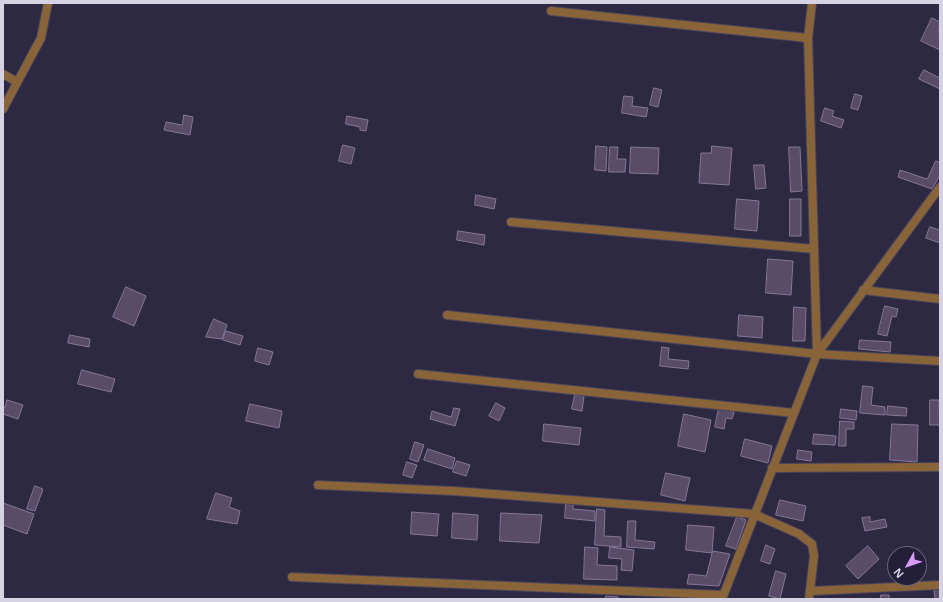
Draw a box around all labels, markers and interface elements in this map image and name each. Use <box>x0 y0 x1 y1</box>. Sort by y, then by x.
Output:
north arrow <box>887 546 927 586</box>
text: N <box>890 565 907 582</box>

